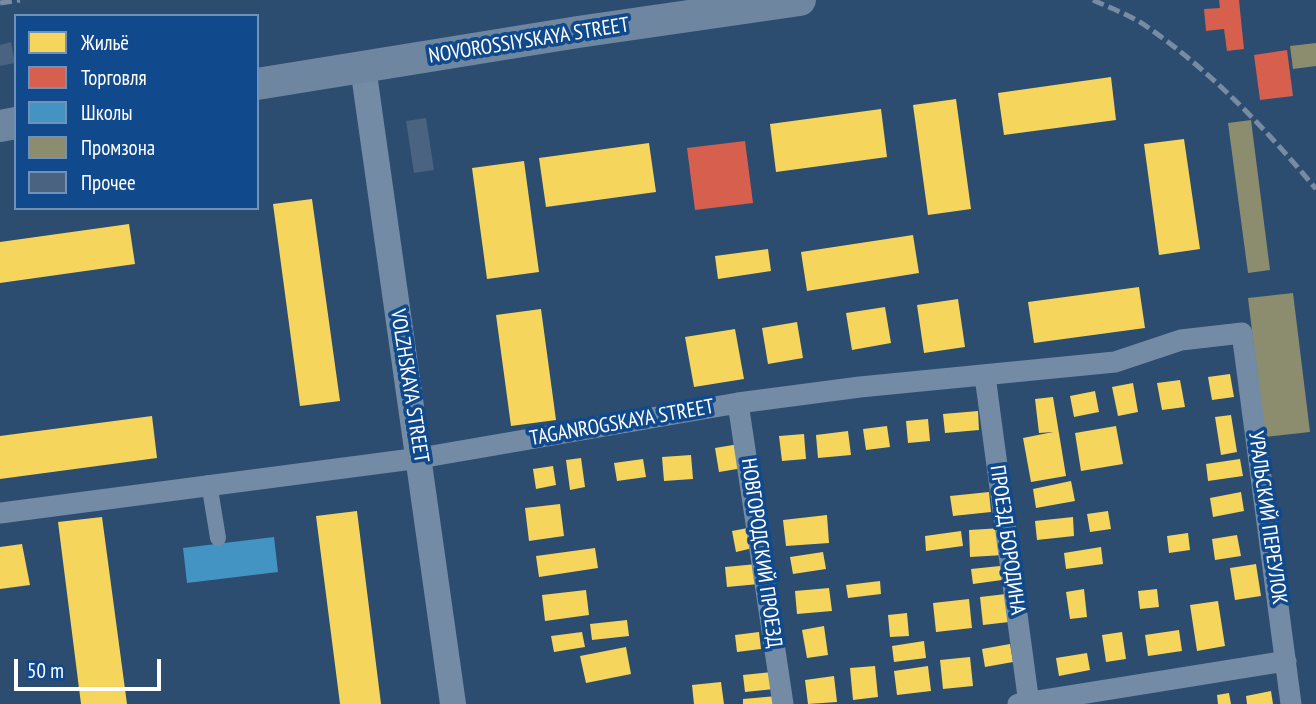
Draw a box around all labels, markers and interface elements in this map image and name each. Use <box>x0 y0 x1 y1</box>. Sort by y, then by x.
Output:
street label: NOVOROSSIYSKAYA STREET <box>427 13 631 69</box>
legend <box>14 14 259 210</box>
text: Жильё <box>81 29 129 56</box>
text: Торговля <box>81 64 147 91</box>
text: Школы <box>81 99 133 126</box>
text: Промзона <box>81 134 155 161</box>
text: Прочее <box>81 169 136 196</box>
street label: VOLZHSKAYA STREET <box>384 307 434 465</box>
street label: TAGANROGSKAYA STREET <box>528 394 716 452</box>
street label: УРАЛЬСКИЙ ПЕРЕУЛОК <box>1242 430 1292 606</box>
street label: НОВГОРОДСКИЙ ПРОЕЗД <box>735 457 787 649</box>
street label: ПРОЕЗД БОРОДИНА <box>984 464 1030 616</box>
scale bar <box>18 644 164 688</box>
text: 50 m <box>27 657 64 684</box>

